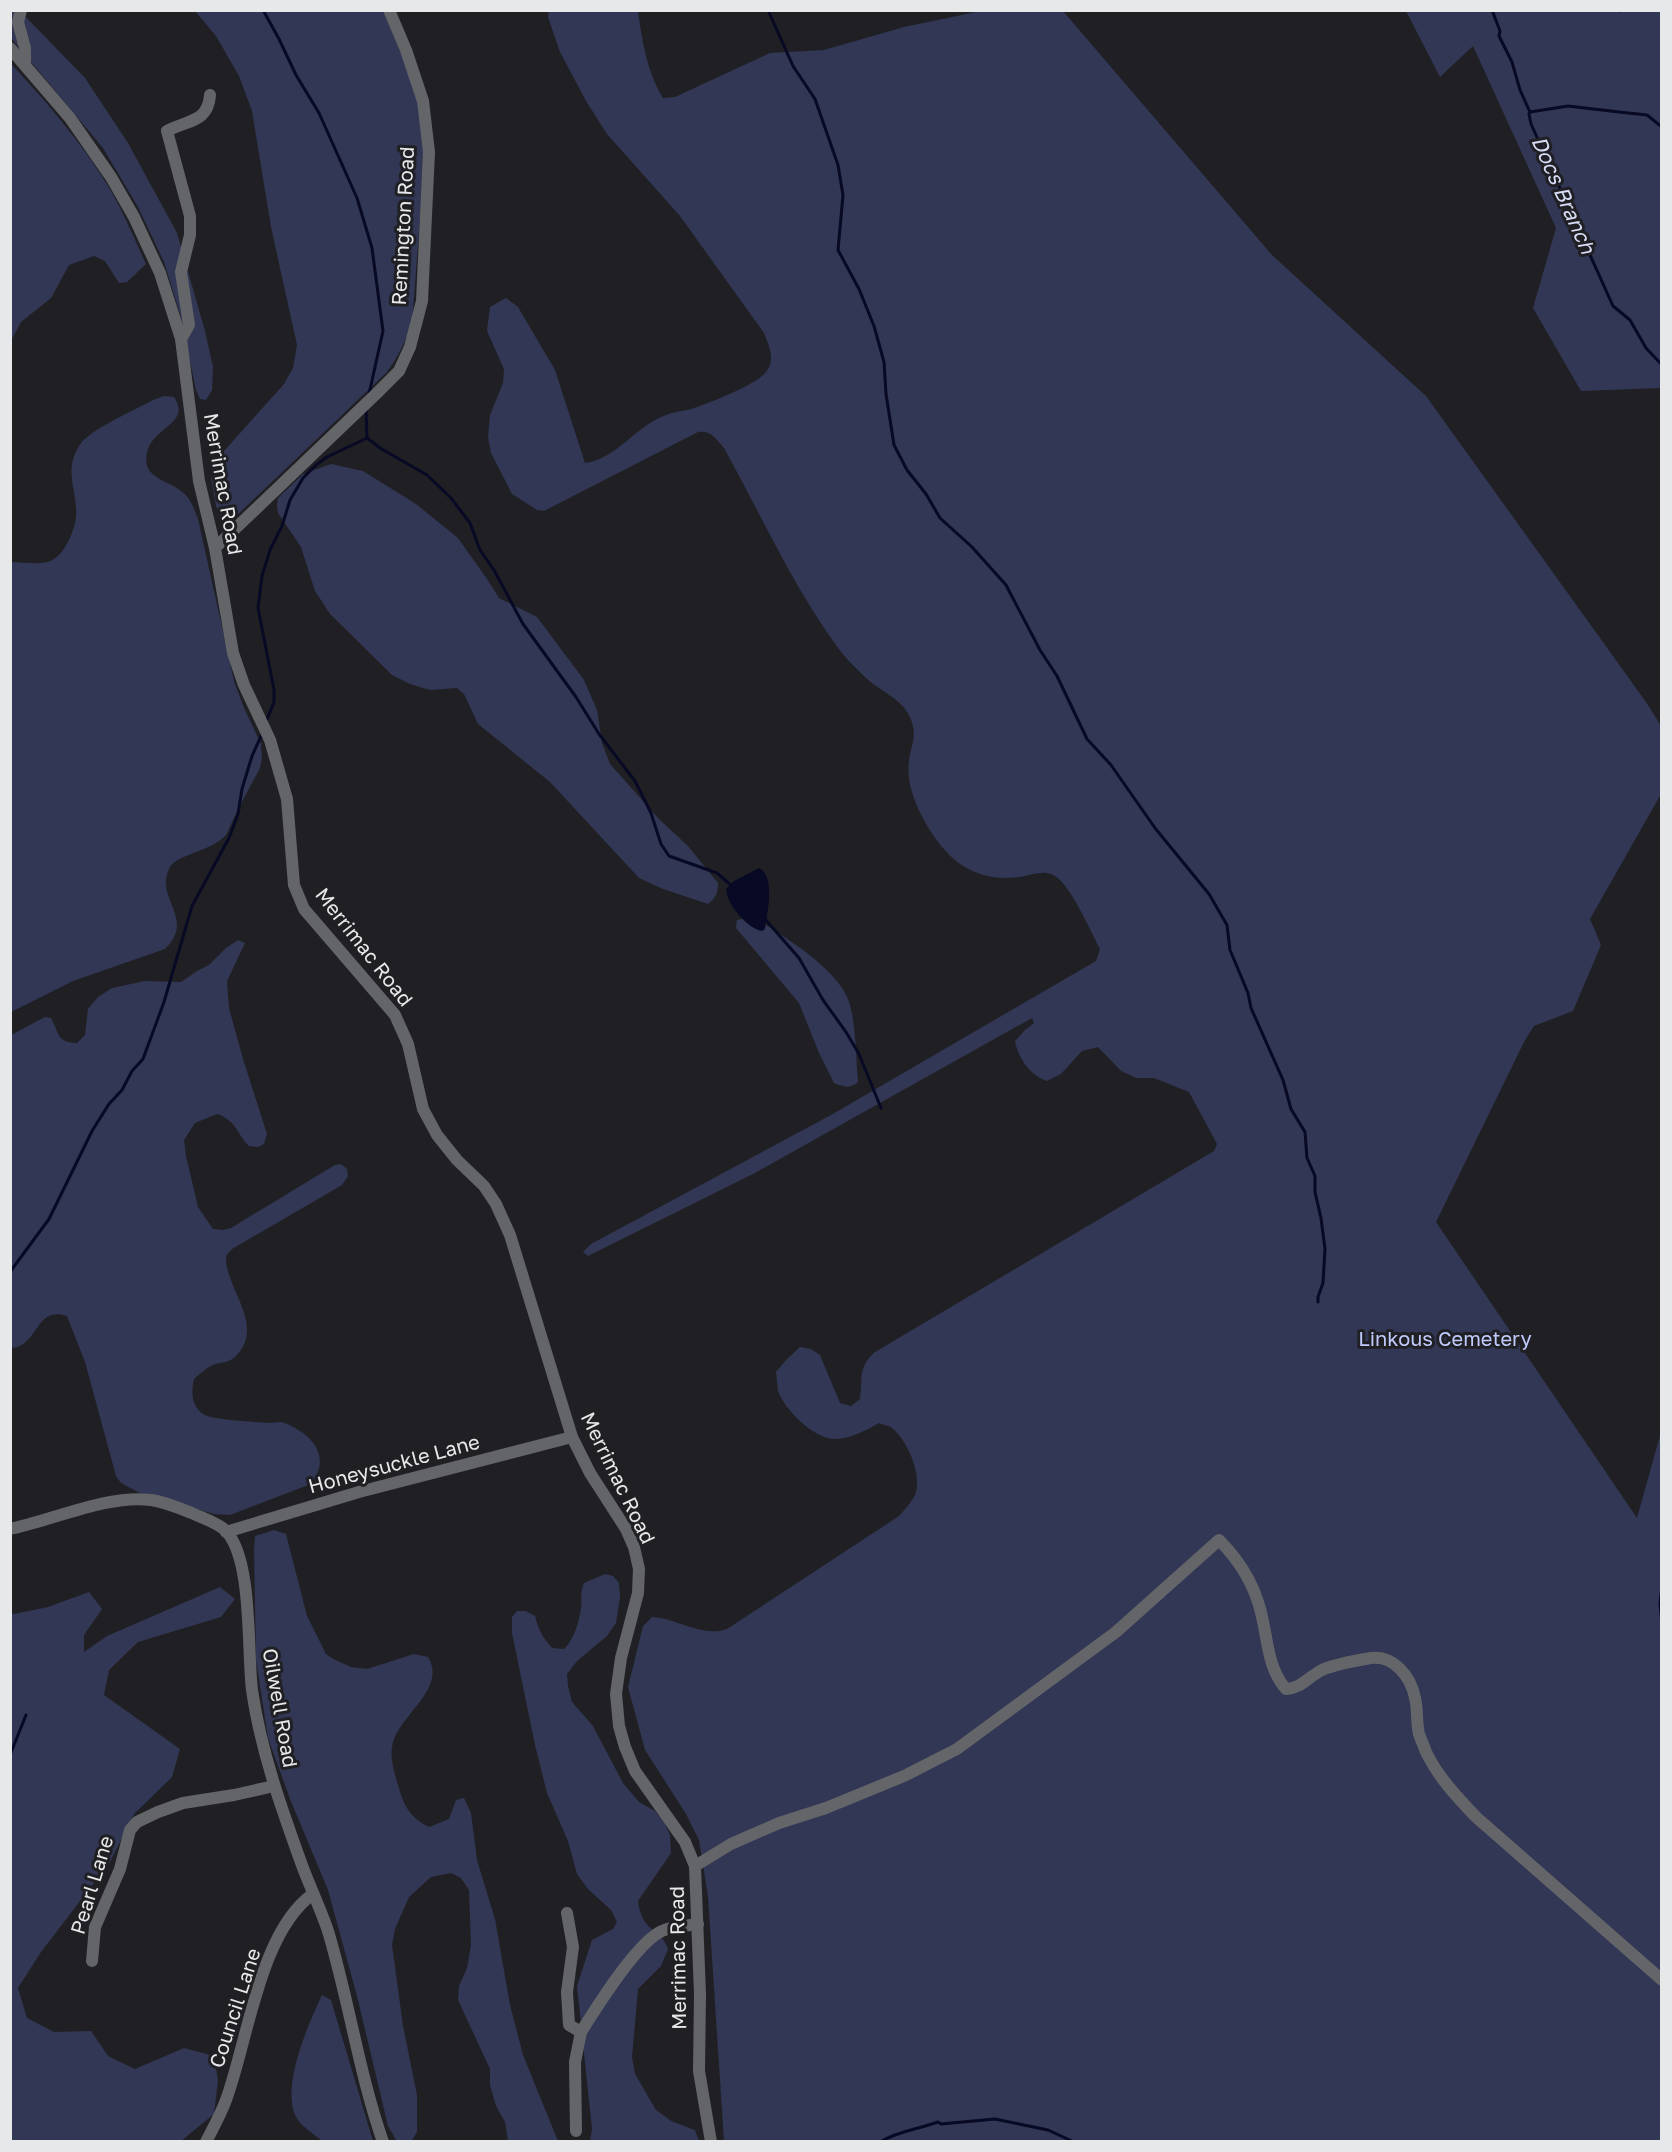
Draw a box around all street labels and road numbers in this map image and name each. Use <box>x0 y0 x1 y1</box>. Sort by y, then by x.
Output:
street label: Remington Road <box>386 146 418 306</box>
street label: Merrimac Road <box>200 411 248 557</box>
street label: Merrimac Road <box>311 882 418 1010</box>
street label: Merrimac Road <box>577 1408 661 1547</box>
street label: Honeysuckle Lane <box>305 1429 482 1497</box>
street label: Oilwell Road <box>259 1646 303 1769</box>
street label: Pearl Lane <box>65 1833 117 1937</box>
street label: Merrimac Road <box>664 1886 690 2030</box>
street label: Council Lane <box>203 1945 265 2071</box>

